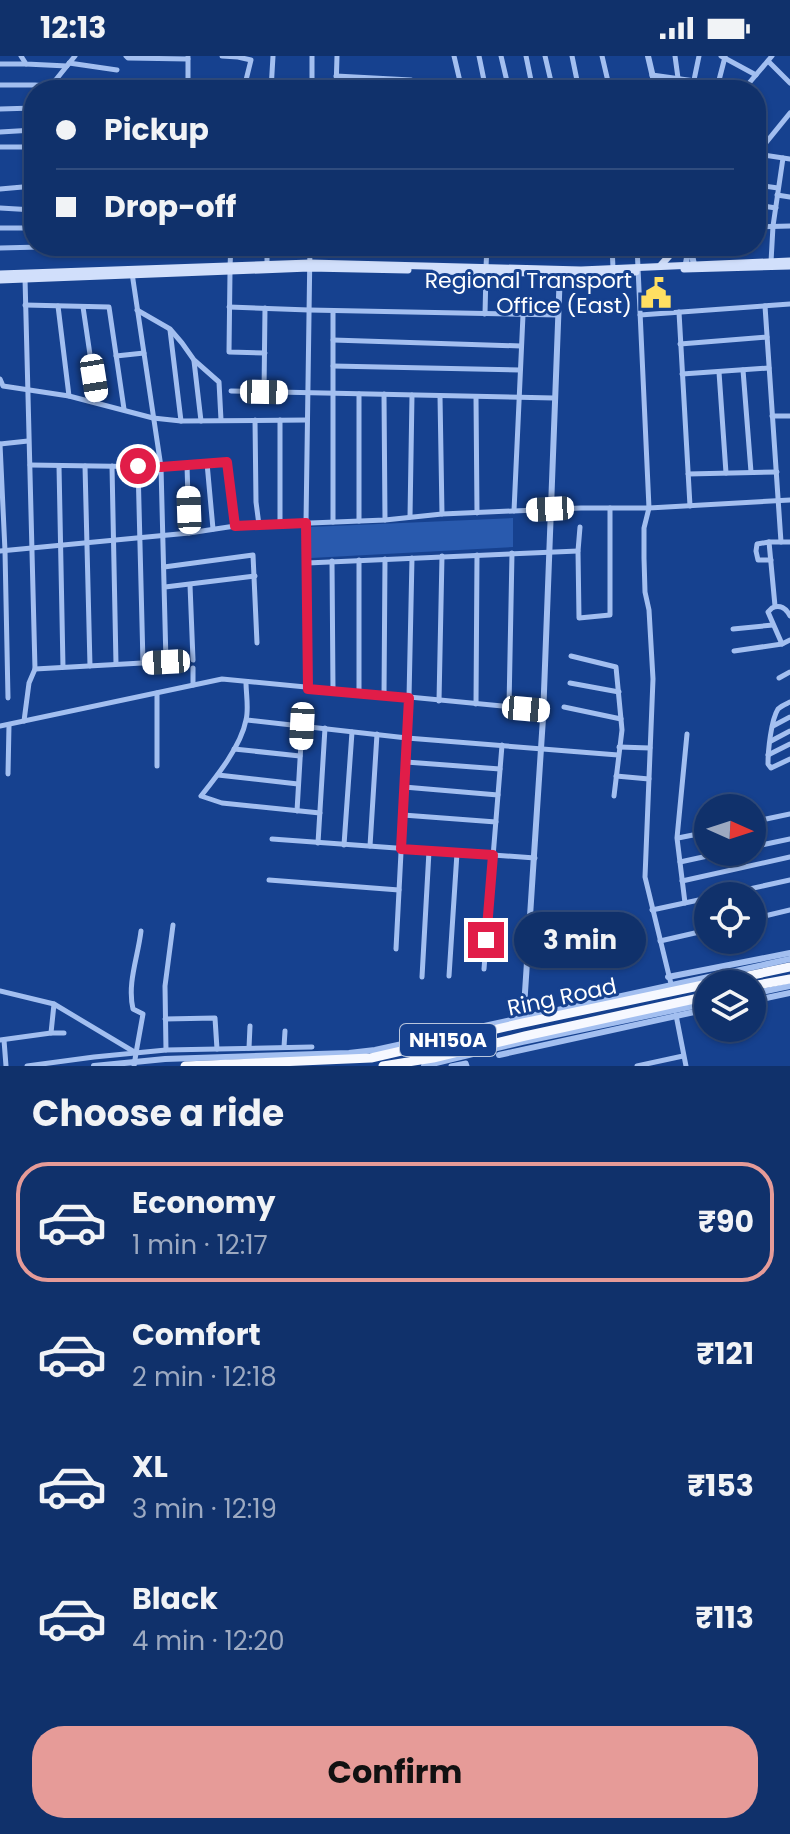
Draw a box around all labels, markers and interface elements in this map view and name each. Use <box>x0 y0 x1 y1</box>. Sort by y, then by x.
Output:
text: 12:13 <box>40 6 106 49</box>
text: Pickup <box>104 108 209 151</box>
text: Drop-off <box>104 185 236 228</box>
place label: Regional Transport Office (East) <box>425 265 632 321</box>
public building icon: Regional Transport Office (East) <box>639 276 673 310</box>
car <box>78 352 110 404</box>
car <box>240 380 288 404</box>
route start <box>120 448 156 484</box>
car <box>176 486 202 534</box>
car <box>525 496 575 522</box>
car <box>141 649 191 675</box>
car <box>501 695 551 723</box>
car <box>289 701 315 751</box>
north arrow <box>694 794 766 866</box>
map controls <box>694 794 766 1042</box>
button: locate <box>694 882 766 954</box>
callout: 3 min <box>514 912 646 968</box>
route end <box>468 922 504 958</box>
text: 3 min <box>543 922 617 958</box>
street label: Ring Road <box>505 970 619 1024</box>
button: layers <box>694 970 766 1042</box>
road number: NH150A <box>400 1024 496 1056</box>
text: Choose a ride <box>32 1088 284 1139</box>
text: Economy <box>132 1181 276 1224</box>
icon: car <box>36 1186 108 1258</box>
text: ₹90 <box>698 1200 754 1243</box>
text: 1 min · 12:17 <box>132 1227 268 1263</box>
text: Comfort <box>132 1313 261 1356</box>
icon: car <box>36 1318 108 1390</box>
text: ₹121 <box>696 1332 754 1375</box>
text: 2 min · 12:18 <box>132 1359 277 1395</box>
text: XL <box>132 1445 168 1488</box>
icon: car <box>36 1450 108 1522</box>
text: ₹153 <box>687 1464 754 1507</box>
text: 3 min · 12:19 <box>132 1491 277 1527</box>
text: Black <box>132 1577 218 1620</box>
icon: car <box>36 1582 108 1654</box>
text: ₹113 <box>695 1596 754 1639</box>
text: 4 min · 12:20 <box>132 1623 285 1659</box>
button: Confirm <box>32 1726 758 1818</box>

